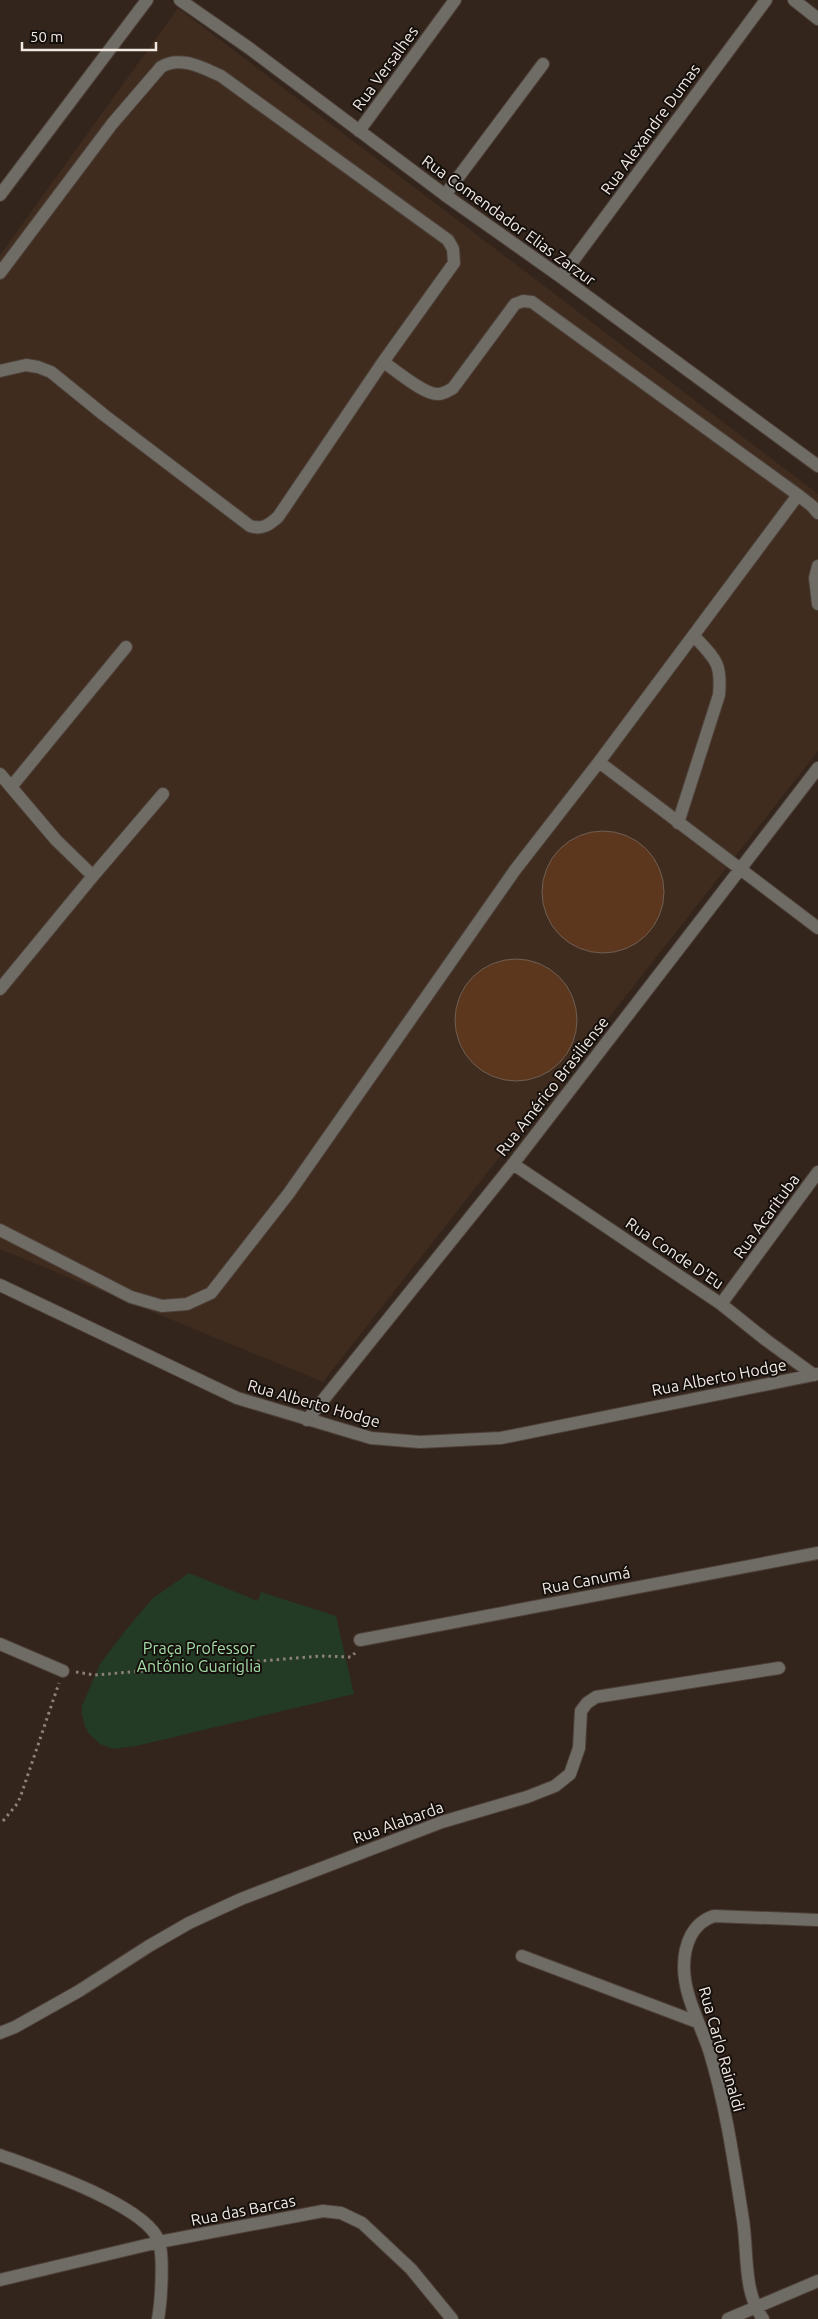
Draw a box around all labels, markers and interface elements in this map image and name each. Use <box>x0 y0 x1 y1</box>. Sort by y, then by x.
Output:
scale bar <box>22 20 156 52</box>
street label: Rua Versalhes <box>348 22 422 114</box>
text: 50 m <box>30 28 63 45</box>
street label: Rua Alexandre Dumas <box>597 60 703 198</box>
street label: Rua Comendador Elias Zarzur <box>419 151 599 289</box>
street label: Rua Américo Brasiliense <box>492 1013 612 1159</box>
street label: Rua Acarituba <box>729 1170 803 1262</box>
street label: Rua Conde D'Eu <box>623 1214 727 1292</box>
street label: Rua Alberto Hodge <box>650 1355 788 1399</box>
street label: Rua Alberto Hodge <box>246 1375 382 1431</box>
street label: Rua Canumá <box>540 1563 632 1597</box>
park label: Praça Professor Antônio Guariglia <box>137 1639 261 1675</box>
street label: Rua Alabarda <box>350 1797 446 1847</box>
street label: Rua Carlo Rainaldi <box>696 1984 748 2114</box>
street label: Rua das Barcas <box>189 2191 297 2229</box>

